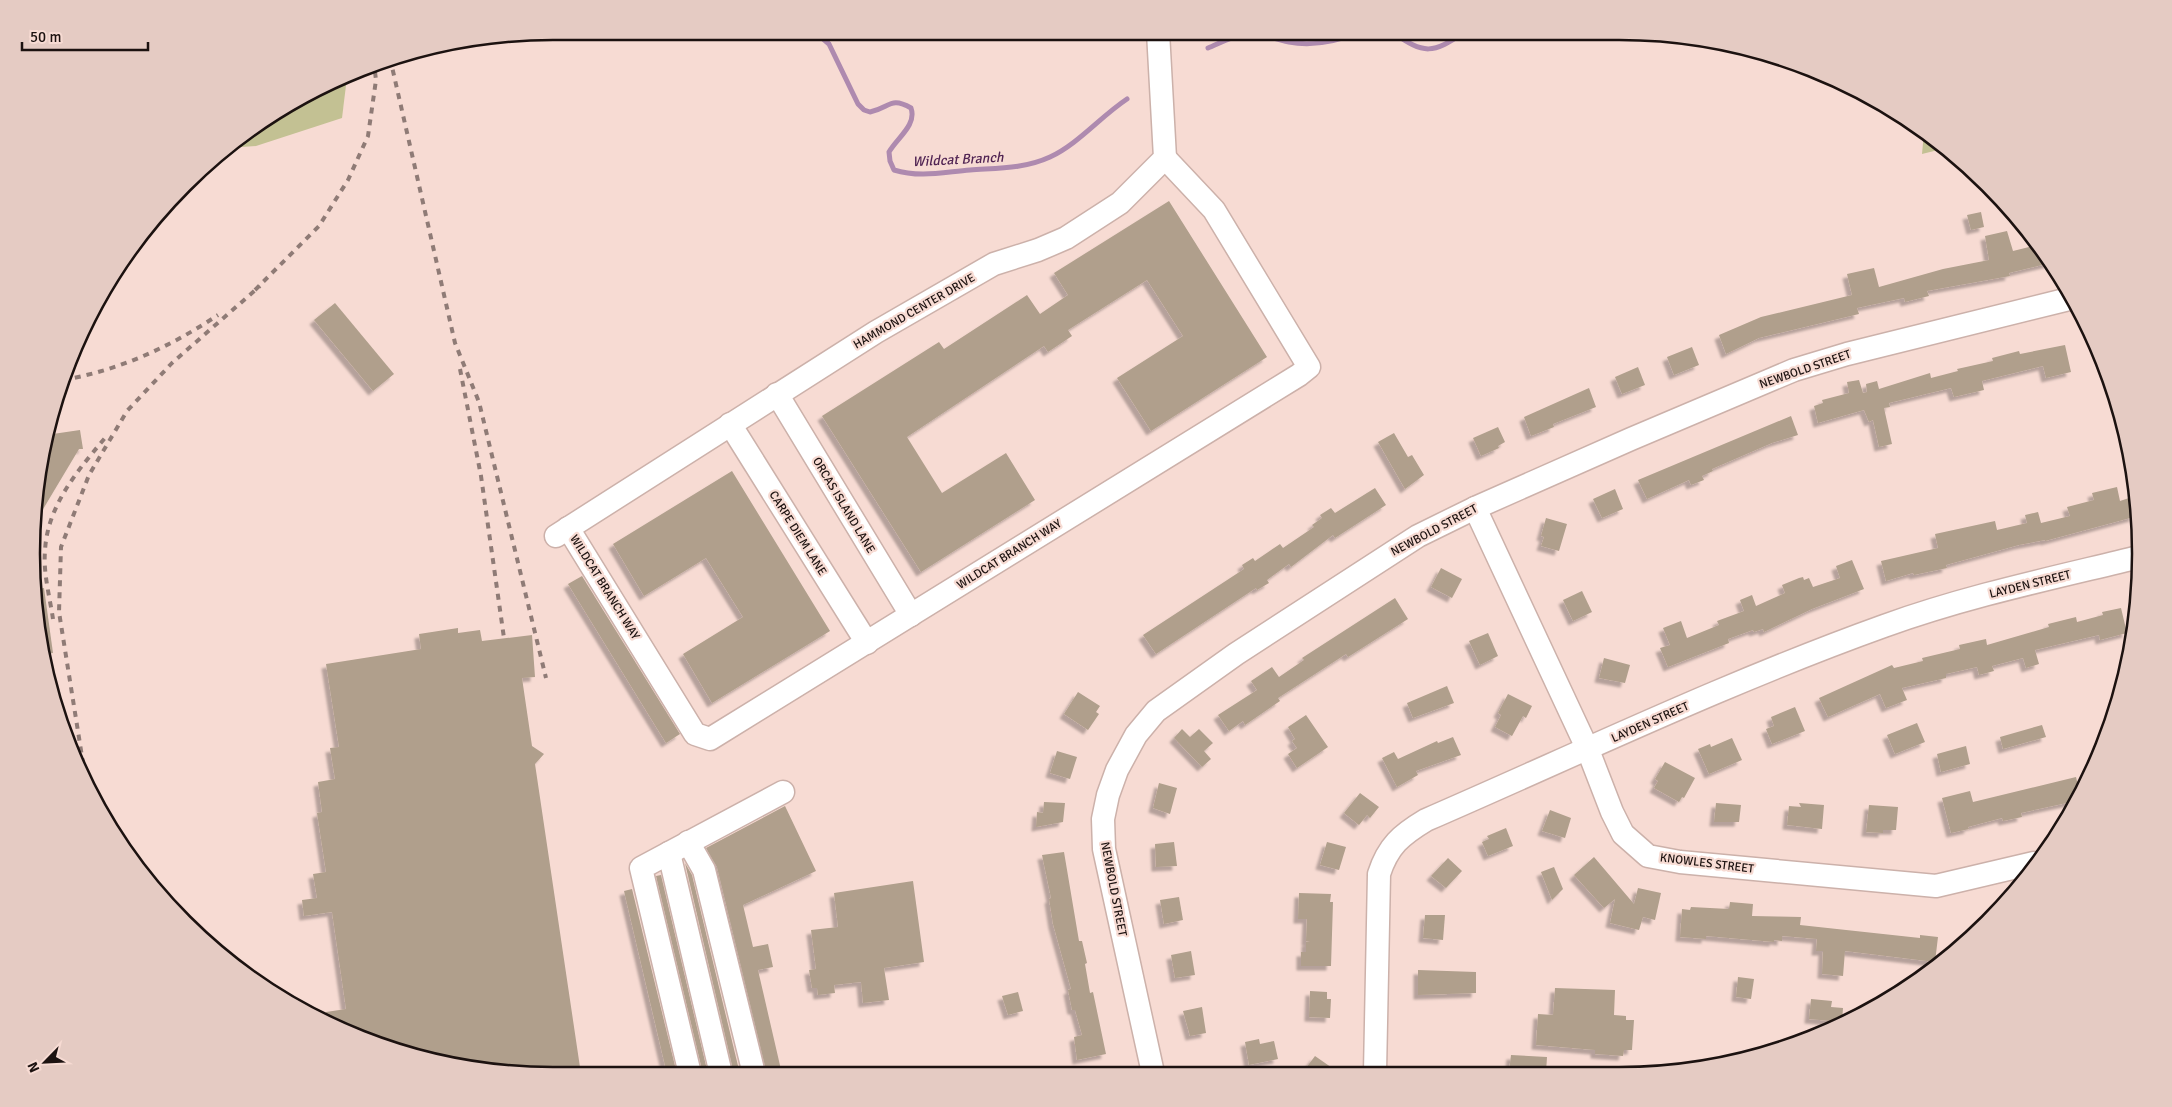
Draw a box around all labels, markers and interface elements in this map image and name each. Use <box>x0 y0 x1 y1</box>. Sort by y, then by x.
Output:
scale bar <box>22 20 149 52</box>
text: 50 m <box>30 28 61 46</box>
water label: Wildcat Branch <box>912 149 1004 170</box>
street label: HAMMOND CENTER DRIVE <box>851 270 978 352</box>
street label: NEWBOLD STREET <box>1757 347 1853 392</box>
street label: ORCAS ISLAND LANE <box>809 454 878 556</box>
street label: CARPE DIEM LANE <box>766 488 830 578</box>
street label: NEWBOLD STREET <box>1388 501 1480 560</box>
street label: WILDCAT BRANCH WAY <box>954 516 1064 593</box>
street label: WILDCAT BRANCH WAY <box>566 532 643 642</box>
street label: LAYDEN STREET <box>1988 567 2072 602</box>
street label: LAYDEN STREET <box>1609 699 1691 746</box>
street label: NEWBOLD STREET <box>1097 841 1130 938</box>
street label: KNOWLES STREET <box>1659 850 1755 877</box>
north arrow <box>20 1037 70 1087</box>
text: N <box>24 1059 43 1075</box>

